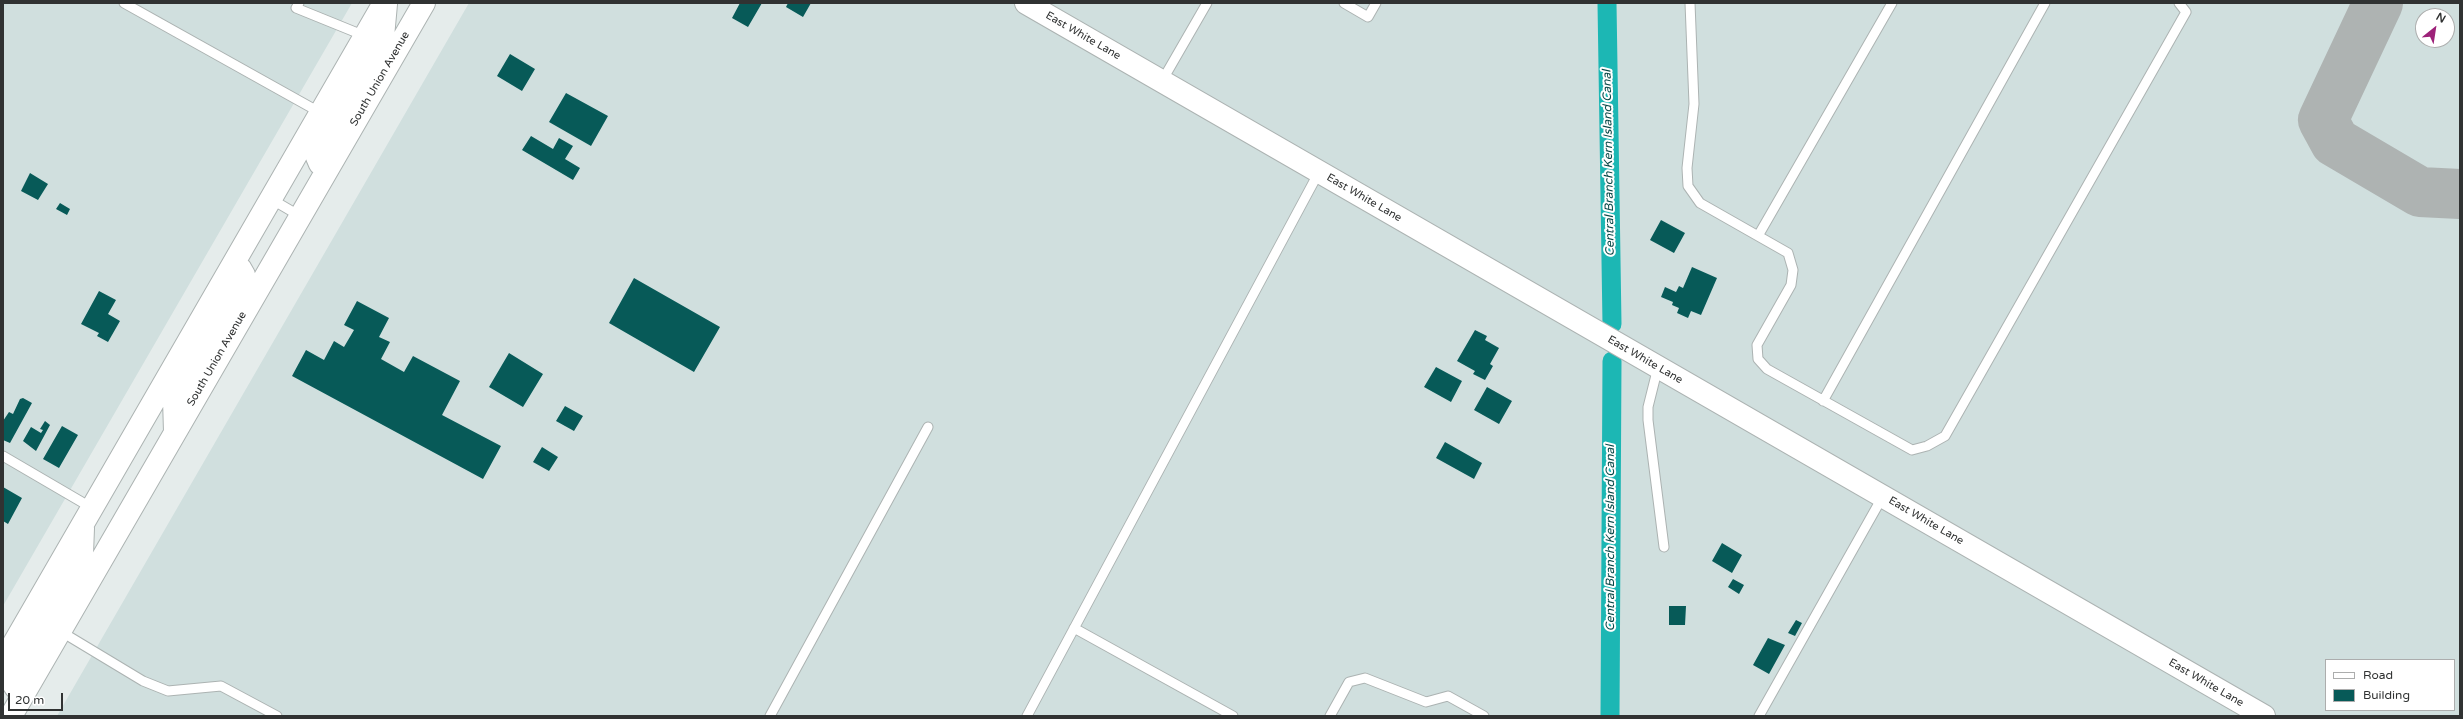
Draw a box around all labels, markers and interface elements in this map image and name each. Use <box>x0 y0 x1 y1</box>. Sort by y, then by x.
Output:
north arrow <box>2415 8 2455 48</box>
street label: East White Lane <box>1043 9 1123 63</box>
text: N <box>2434 10 2448 26</box>
street label: South Union Avenue <box>348 29 412 129</box>
water label: Central Branch Kern Island Canal <box>1600 70 1618 256</box>
street label: East White Lane <box>1324 171 1404 225</box>
street label: South Union Avenue <box>185 309 249 409</box>
street label: East White Lane <box>1605 333 1685 387</box>
water label: Central Branch Kern Island Canal <box>1604 445 1618 631</box>
street label: East White Lane <box>1886 494 1966 548</box>
street label: East White Lane <box>2166 656 2246 710</box>
legend <box>2325 659 2455 711</box>
text: Road <box>2363 668 2393 682</box>
scale bar <box>10 685 65 711</box>
text: Building <box>2363 688 2410 702</box>
text: 20 m <box>15 693 44 707</box>

